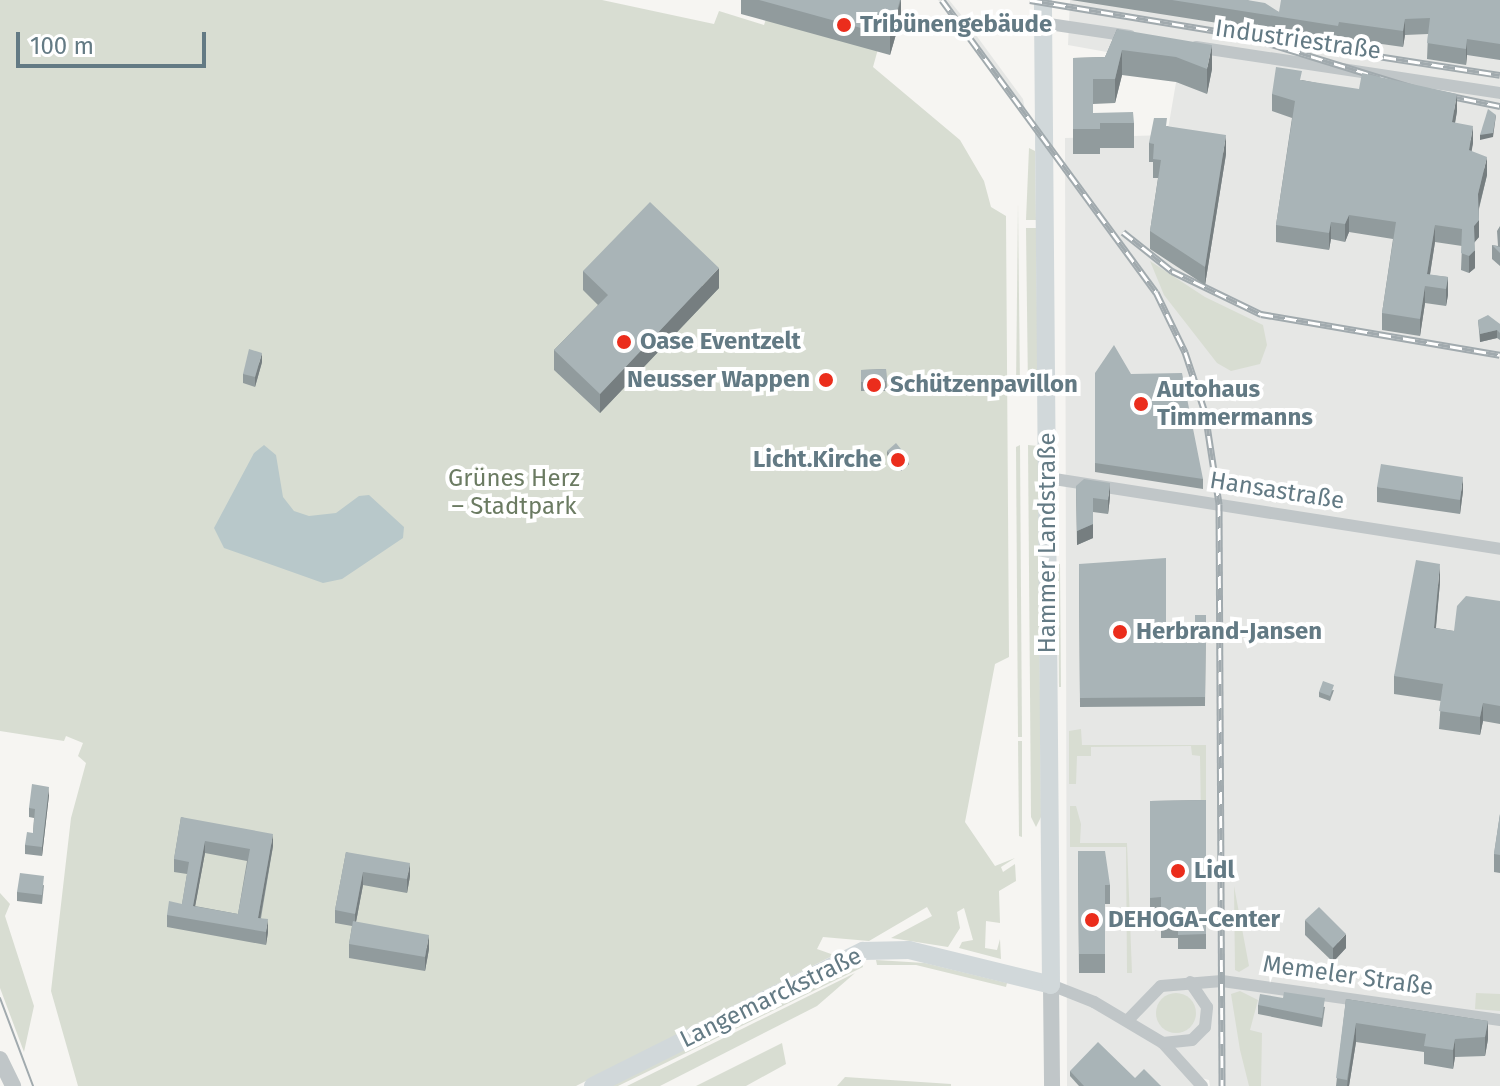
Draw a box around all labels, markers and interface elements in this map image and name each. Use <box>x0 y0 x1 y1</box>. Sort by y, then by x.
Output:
place label: Tribünengebäude <box>860 11 1052 39</box>
street label: Industriestraße <box>1213 14 1383 66</box>
scale bar <box>20 16 210 66</box>
marker: Tribünengebäude <box>835 16 853 34</box>
text: 100 m <box>30 32 94 60</box>
place label: Oase Eventzelt <box>640 328 801 356</box>
marker: Oase Eventzelt <box>615 333 633 351</box>
place label: Neusser Wappen <box>627 366 810 394</box>
marker: Neusser Wappen <box>817 371 835 389</box>
place label: Schützenpavillon <box>890 371 1078 399</box>
marker: Schützenpavillon <box>865 376 883 394</box>
place label: Autohaus Timmermanns <box>1157 376 1313 432</box>
marker: Autohaus Timmermanns <box>1132 395 1150 413</box>
street label: Hammer Landstraße <box>1034 432 1062 654</box>
place label: Licht.Kirche <box>753 446 882 474</box>
marker: Licht.Kirche <box>889 451 907 469</box>
park label: Grünes Herz – Stadtpark <box>448 465 580 521</box>
street label: Hansastraße <box>1208 466 1346 516</box>
place label: Herbrand-Jansen <box>1136 618 1322 646</box>
marker: Herbrand-Jansen <box>1111 623 1129 641</box>
place label: Lidl <box>1194 857 1235 885</box>
marker: Lidl <box>1169 862 1187 880</box>
place label: DEHOGA-Center <box>1108 906 1280 934</box>
marker: DEHOGA-Center <box>1083 911 1101 929</box>
street label: Langemarckstraße <box>675 942 867 1054</box>
street label: Memeler Straße <box>1261 950 1435 1002</box>

